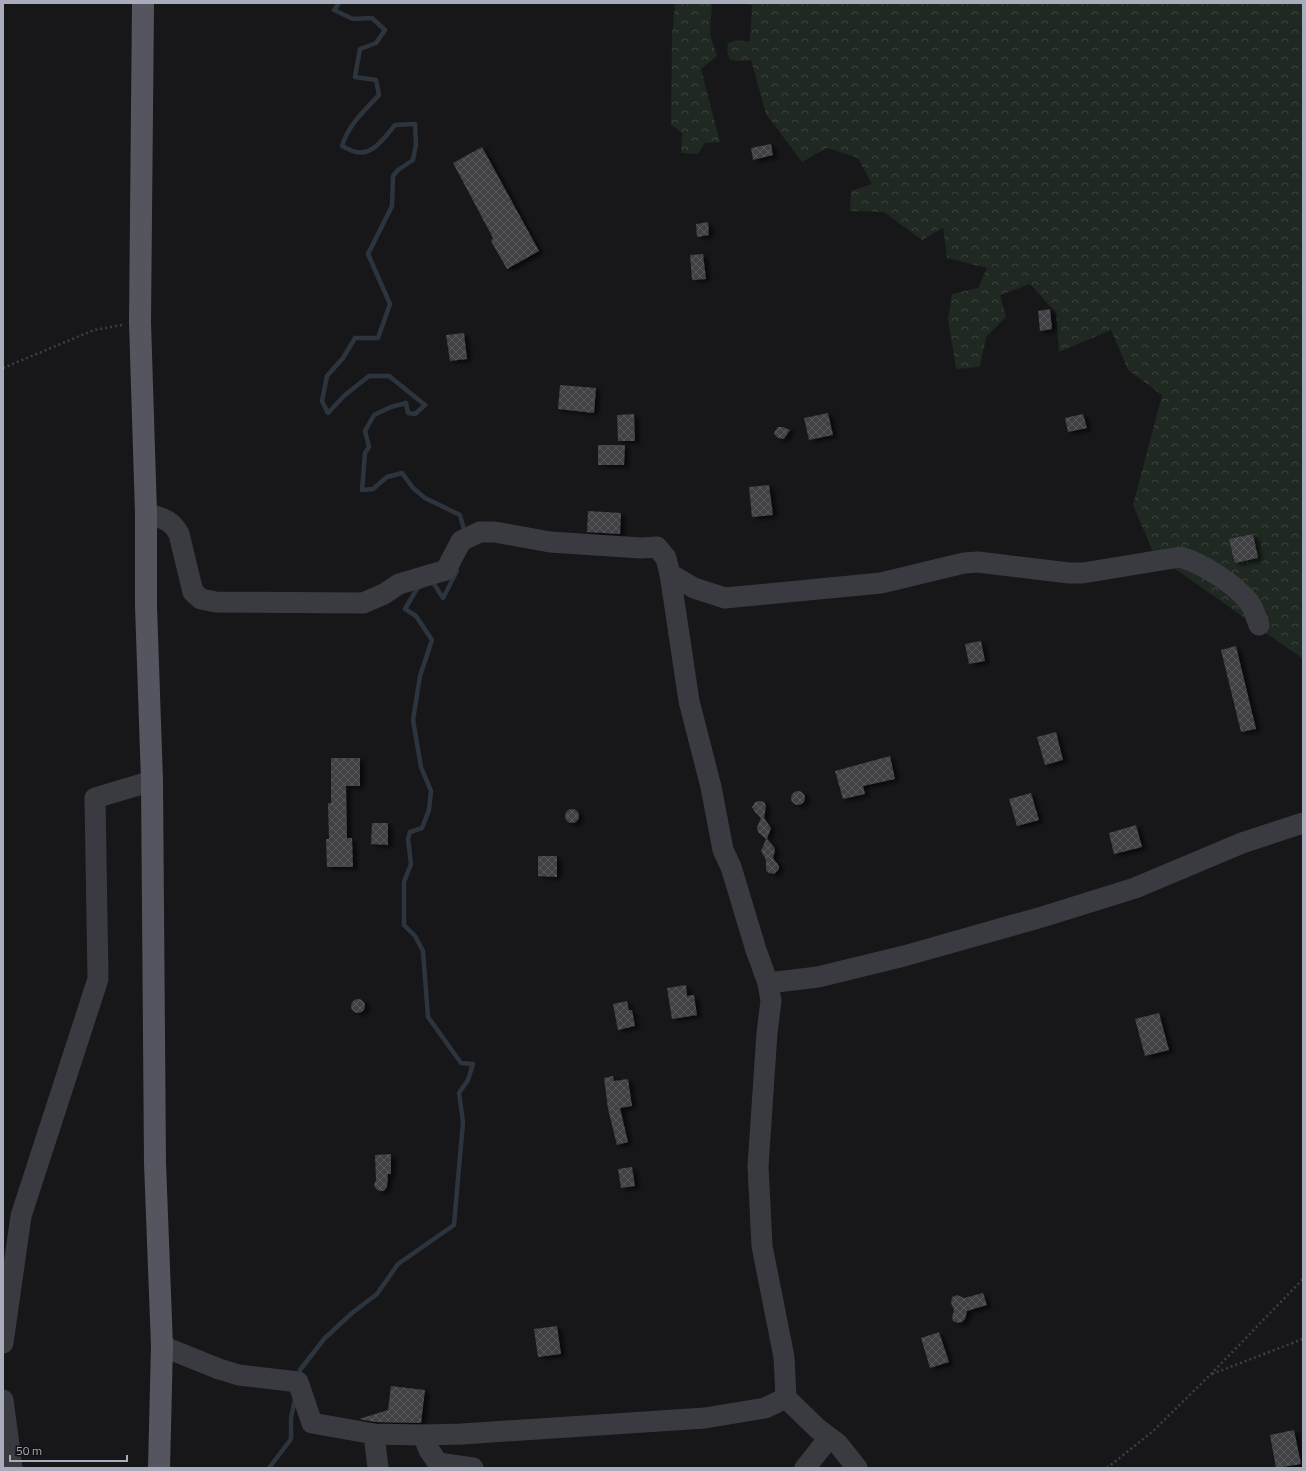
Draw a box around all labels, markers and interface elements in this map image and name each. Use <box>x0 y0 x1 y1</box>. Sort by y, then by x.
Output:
scale bar <box>10 1437 127 1463</box>
text: 50 m <box>16 1441 42 1460</box>

